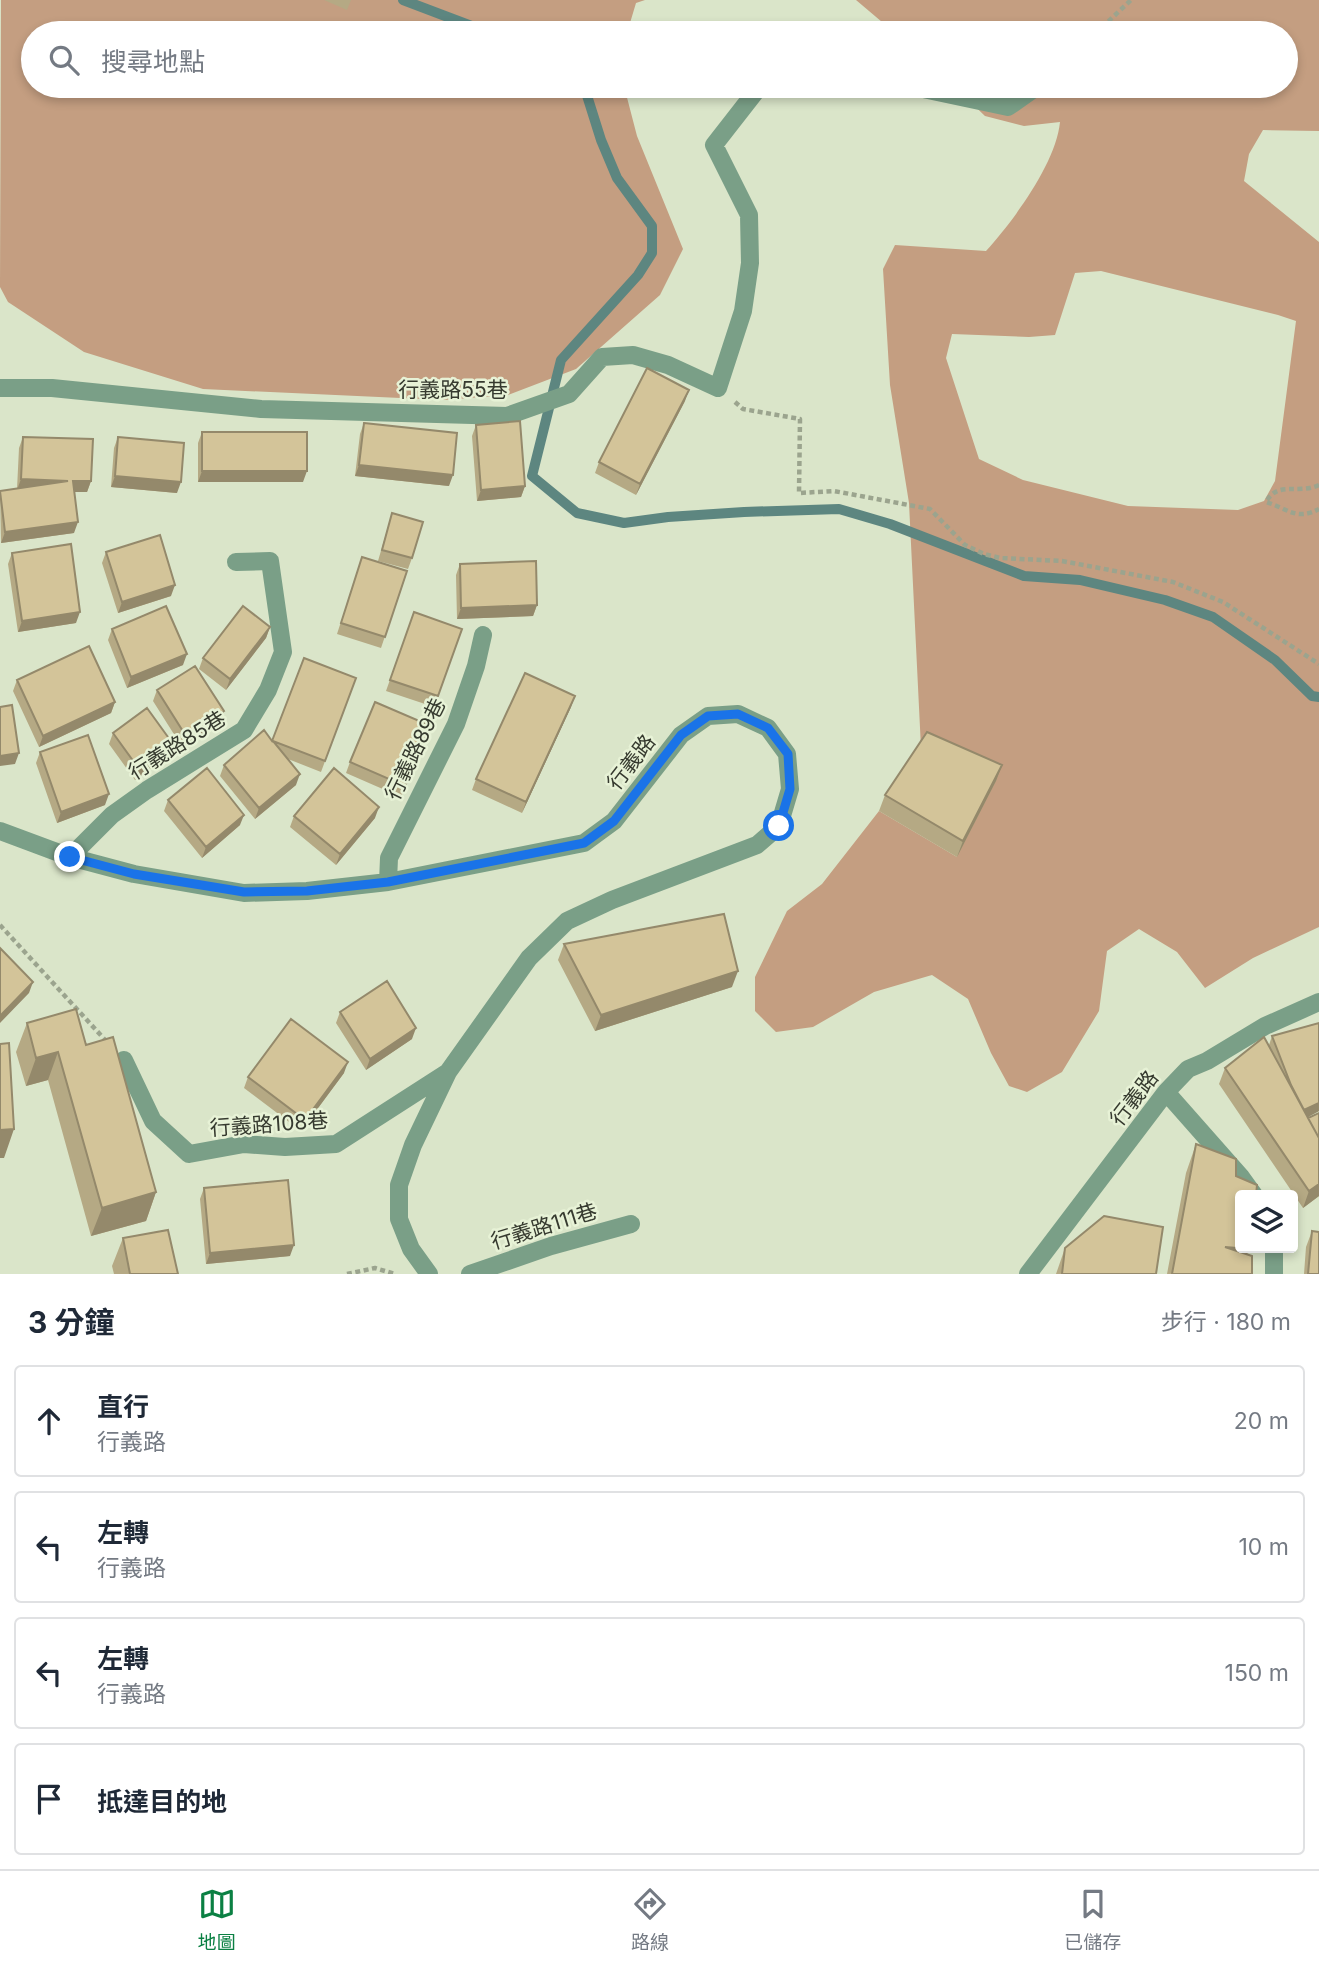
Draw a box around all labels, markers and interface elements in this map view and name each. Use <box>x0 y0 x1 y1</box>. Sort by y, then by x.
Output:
search box <box>21 21 1298 98</box>
icon: search <box>45 41 83 79</box>
text: 搜尋地點 <box>101 46 205 77</box>
street label: 行義路55巷 <box>398 377 508 402</box>
street label: 行義路89巷 <box>380 694 450 804</box>
street label: 行義路85巷 <box>124 705 230 785</box>
street label: 行義路 <box>602 729 660 795</box>
route start <box>763 810 794 841</box>
route end <box>54 841 85 872</box>
street label: 行義路 <box>1105 1065 1163 1131</box>
street label: 行義路108巷 <box>209 1107 329 1141</box>
map controls <box>1235 1190 1298 1253</box>
button: layers <box>1235 1190 1298 1253</box>
street label: 行義路111巷 <box>488 1198 600 1254</box>
text: 3 分鐘 <box>28 1304 114 1340</box>
text: 步行 · 180 m <box>1161 1308 1291 1336</box>
text: 直行 <box>97 1391 149 1422</box>
icon: ahead <box>30 1402 68 1440</box>
text: 20 m <box>1234 1407 1289 1435</box>
text: 行義路 <box>97 1428 166 1456</box>
text: 左轉 <box>97 1517 149 1548</box>
icon: left <box>30 1528 68 1566</box>
text: 10 m <box>1239 1533 1289 1561</box>
text: 行義路 <box>97 1554 166 1582</box>
text: 左轉 <box>97 1643 149 1674</box>
icon: left <box>30 1654 68 1692</box>
text: 150 m <box>1225 1659 1289 1687</box>
text: 行義路 <box>97 1680 166 1708</box>
icon: arrive <box>30 1780 68 1818</box>
text: 抵達目的地 <box>97 1786 227 1817</box>
tab: 地圖 <box>198 1885 236 1954</box>
tab: 路線 <box>631 1885 669 1954</box>
tab: 已儲存 <box>1064 1885 1121 1954</box>

